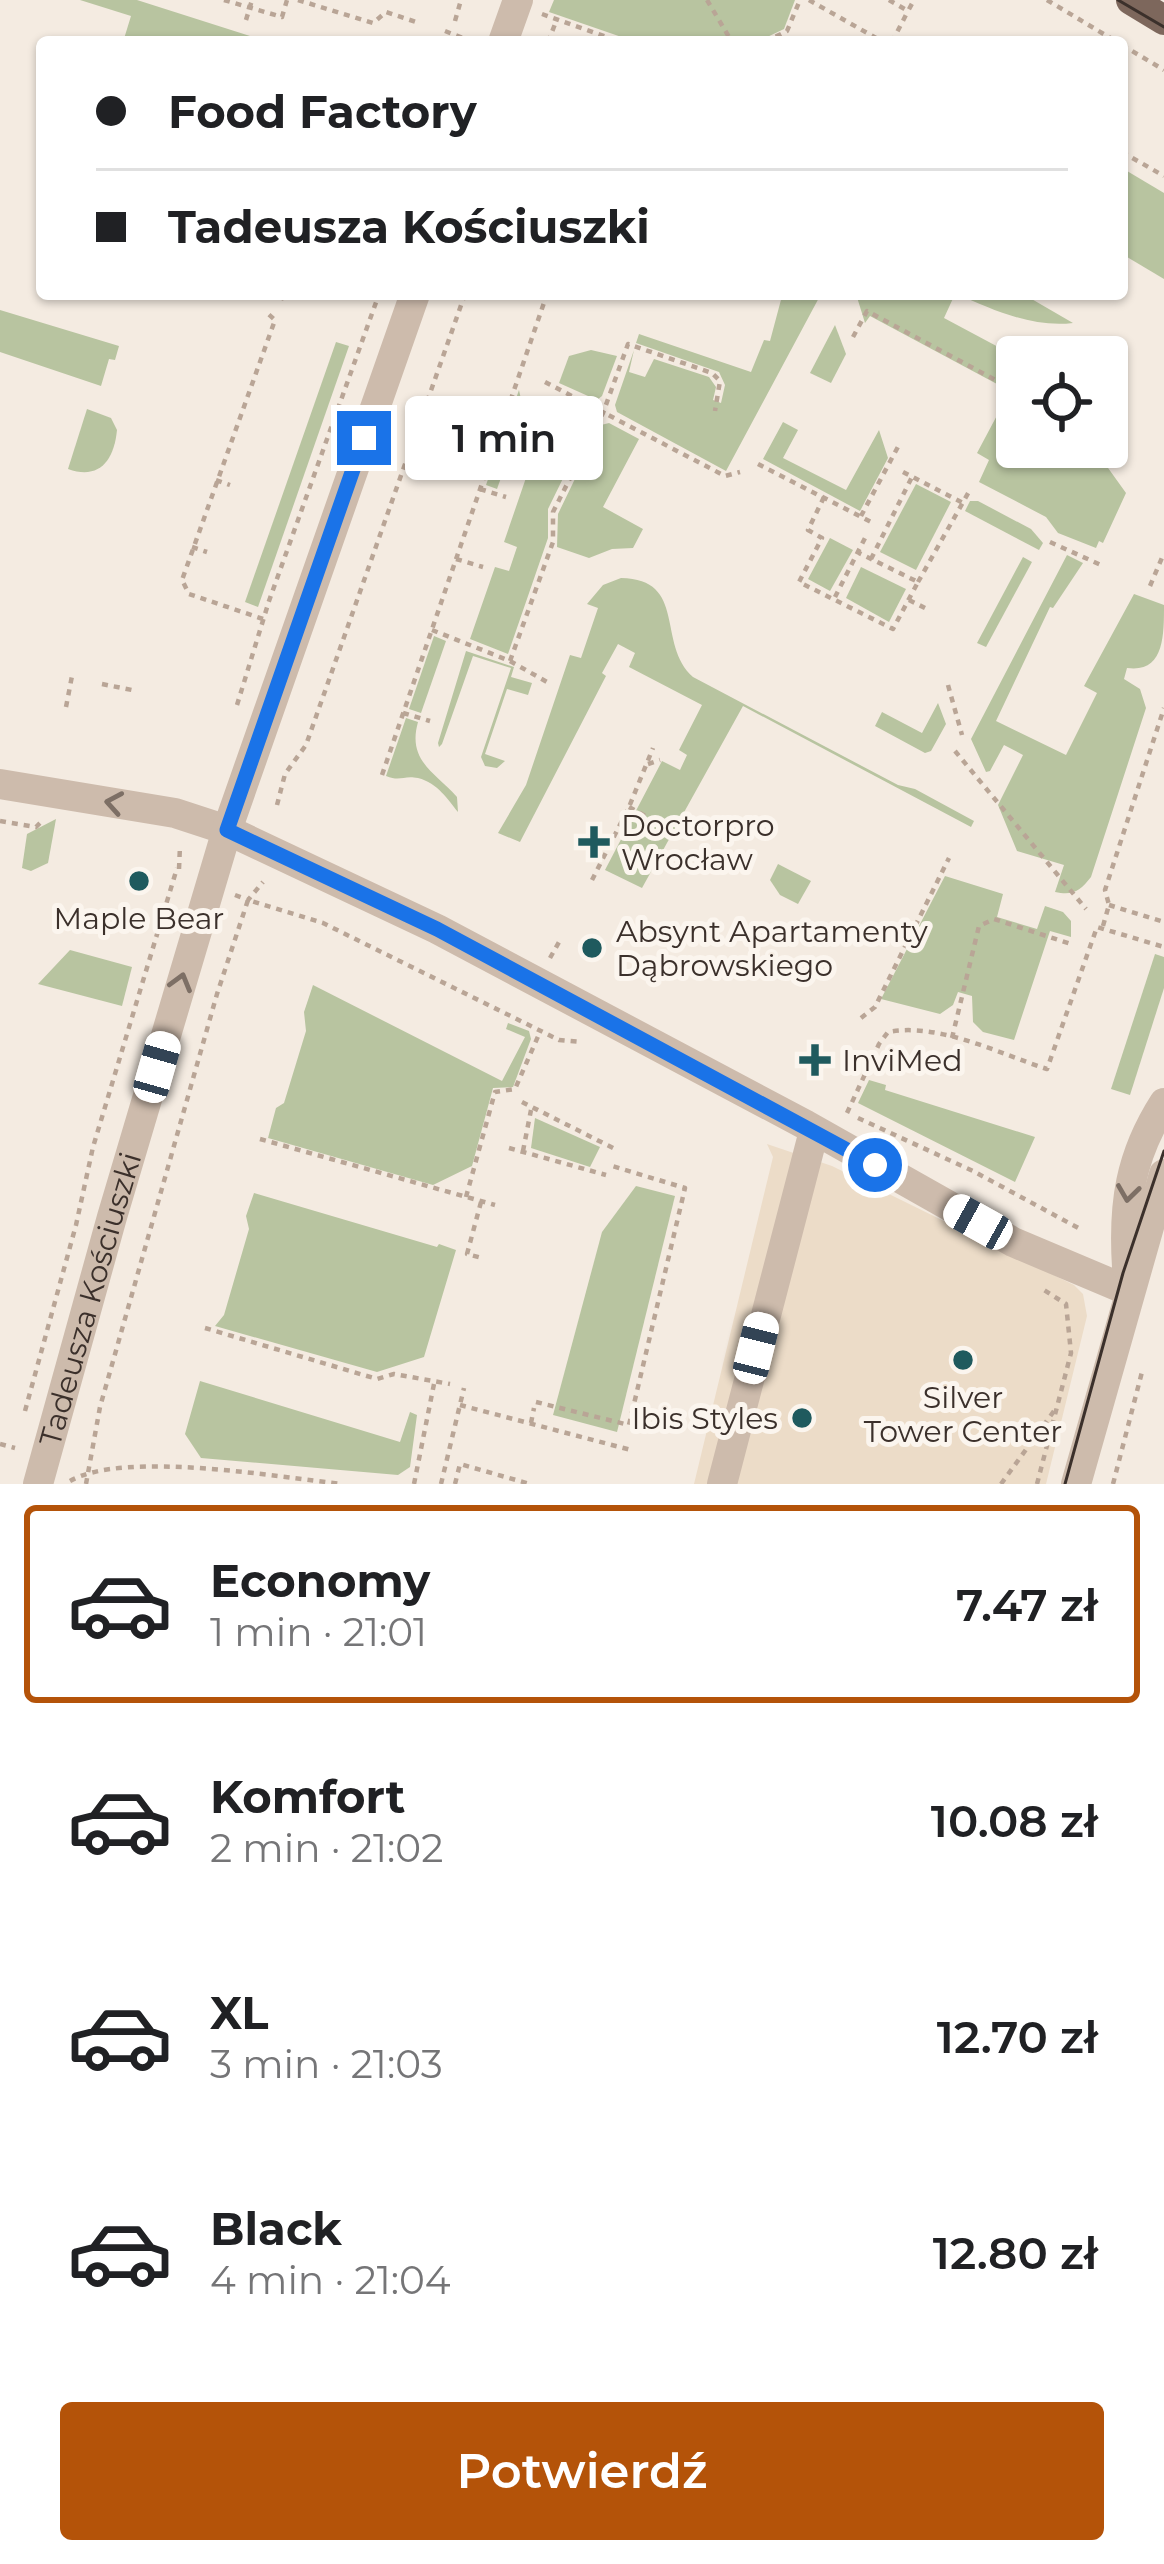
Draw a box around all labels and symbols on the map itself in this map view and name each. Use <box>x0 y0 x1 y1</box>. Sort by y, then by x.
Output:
callout: 1 min <box>406 396 604 480</box>
route end <box>337 411 391 465</box>
one-way arrow <box>105 791 125 817</box>
place label: Doctorpro Wrocław <box>621 807 775 878</box>
marker: Doctorpro Wrocław <box>578 826 610 858</box>
marker: Maple Bear <box>126 868 152 894</box>
place label: Maple Bear <box>54 900 224 937</box>
place label: Absynt Apartamenty Dąbrowskiego <box>616 913 929 984</box>
marker: Absynt Apartamenty Dąbrowskiego <box>579 935 605 961</box>
one-way arrow <box>167 972 192 993</box>
car <box>130 1027 184 1107</box>
place label: InviMed <box>842 1042 962 1079</box>
marker: InviMed <box>799 1044 831 1076</box>
route start <box>848 1138 902 1192</box>
street label: Tadeusza Kościuszki <box>31 1148 149 1450</box>
one-way arrow <box>1116 1183 1142 1202</box>
car <box>938 1189 1018 1255</box>
car <box>730 1309 782 1387</box>
marker: Silver Tower Center <box>950 1347 976 1373</box>
place label: Silver Tower Center <box>864 1379 1062 1450</box>
place label: Ibis Styles <box>631 1400 778 1437</box>
marker: Ibis Styles <box>789 1405 815 1431</box>

